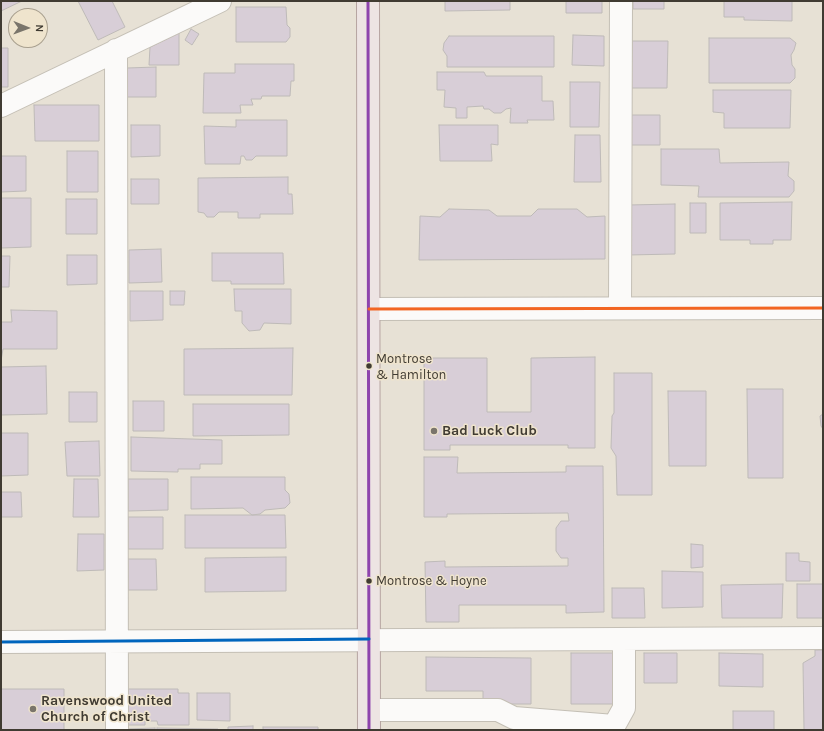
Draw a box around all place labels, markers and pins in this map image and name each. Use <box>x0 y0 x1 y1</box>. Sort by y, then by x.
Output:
place label: Montrose & Hamilton <box>376 351 446 382</box>
marker: Montrose & Hamilton <box>364 361 374 371</box>
place label: Bad Luck Club <box>442 423 537 439</box>
marker: Bad Luck Club <box>429 426 439 436</box>
place label: Montrose & Hoyne <box>376 573 487 589</box>
marker: Montrose & Hoyne <box>364 576 374 586</box>
place label: Ravenswood United Church of Christ <box>41 693 172 726</box>
marker: Ravenswood United Church of Christ <box>28 704 38 714</box>

